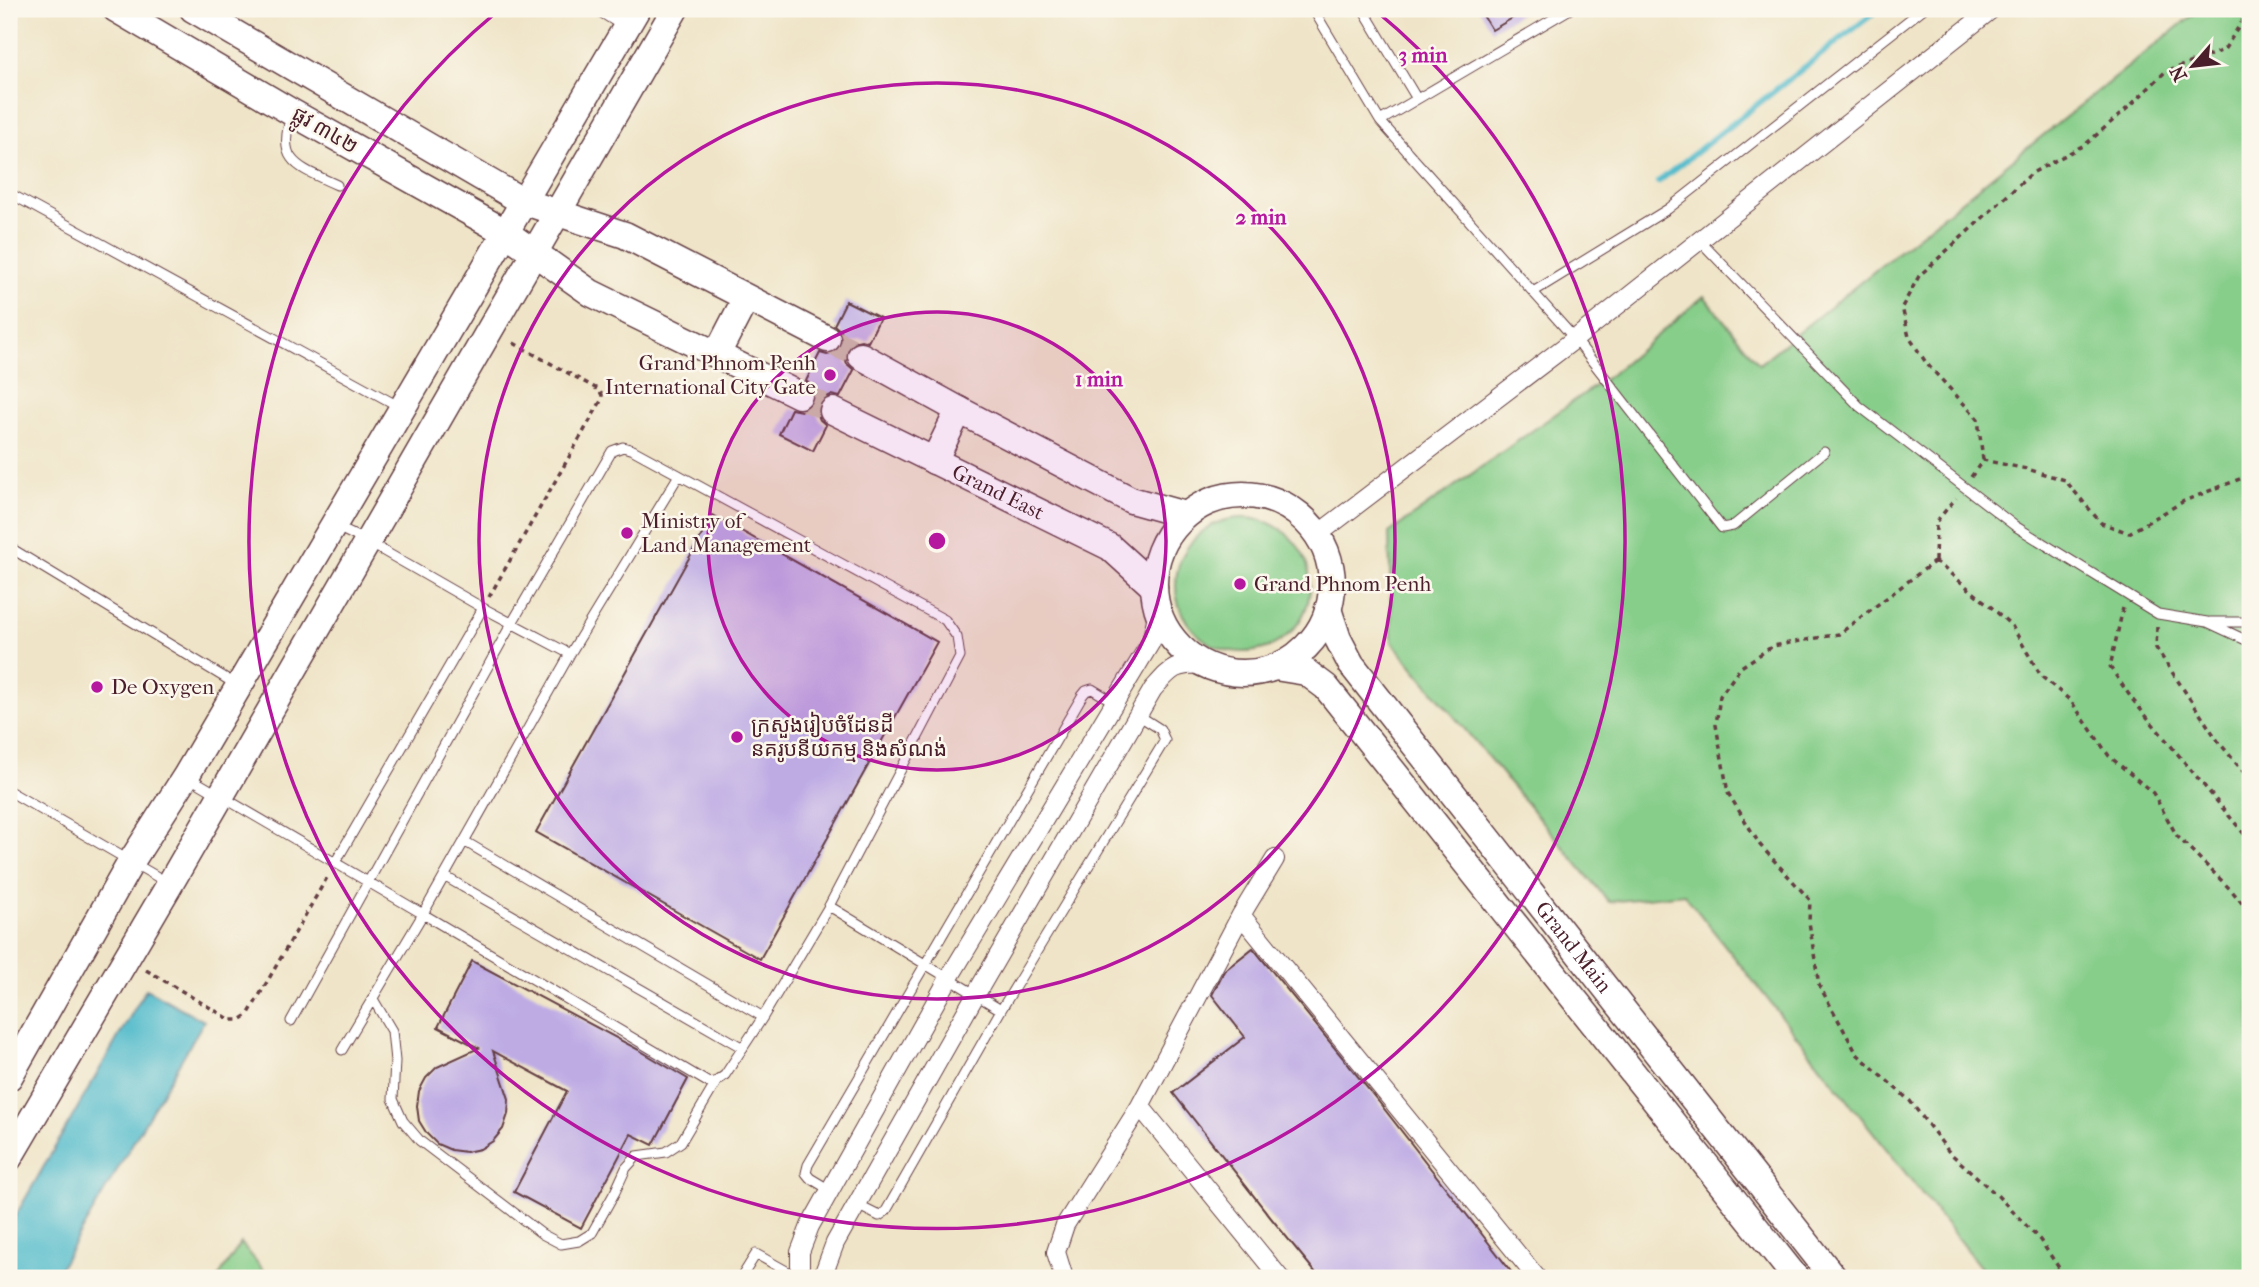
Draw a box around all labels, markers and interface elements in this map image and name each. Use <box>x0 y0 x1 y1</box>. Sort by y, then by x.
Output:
north arrow <box>2158 32 2228 102</box>
text: 3 min <box>1399 43 1448 67</box>
text: N <box>2166 61 2192 85</box>
street label: ផ្លូវ ៣៤២ <box>284 102 362 165</box>
text: 2 min <box>1235 205 1287 229</box>
place label: Grand Phnom Penh International City Gate <box>605 351 816 399</box>
marker: Grand Phnom Penh International City Gate <box>822 367 838 383</box>
text: 1 min <box>1075 367 1124 391</box>
street label: Grand East <box>948 459 1049 525</box>
place label: Ministry of Land Management <box>641 509 812 557</box>
marker: Ministry of Land Management <box>619 525 635 541</box>
centre of rings <box>925 529 949 553</box>
place label: Grand Phnom Penh <box>1254 572 1431 596</box>
marker: Grand Phnom Penh <box>1232 576 1248 592</box>
place label: De Oxygen <box>111 675 214 699</box>
marker: De Oxygen <box>89 679 105 695</box>
place label: ក្រសួងរៀបចំដែនដី នគរូបនីយកម្ម និងសំណង់ <box>751 711 947 763</box>
marker: ក្រសួងរៀបចំដែនដី នគរូបនីយកម្ម និងសំណង់ <box>729 729 745 745</box>
street label: Grand Main <box>1531 897 1617 997</box>

